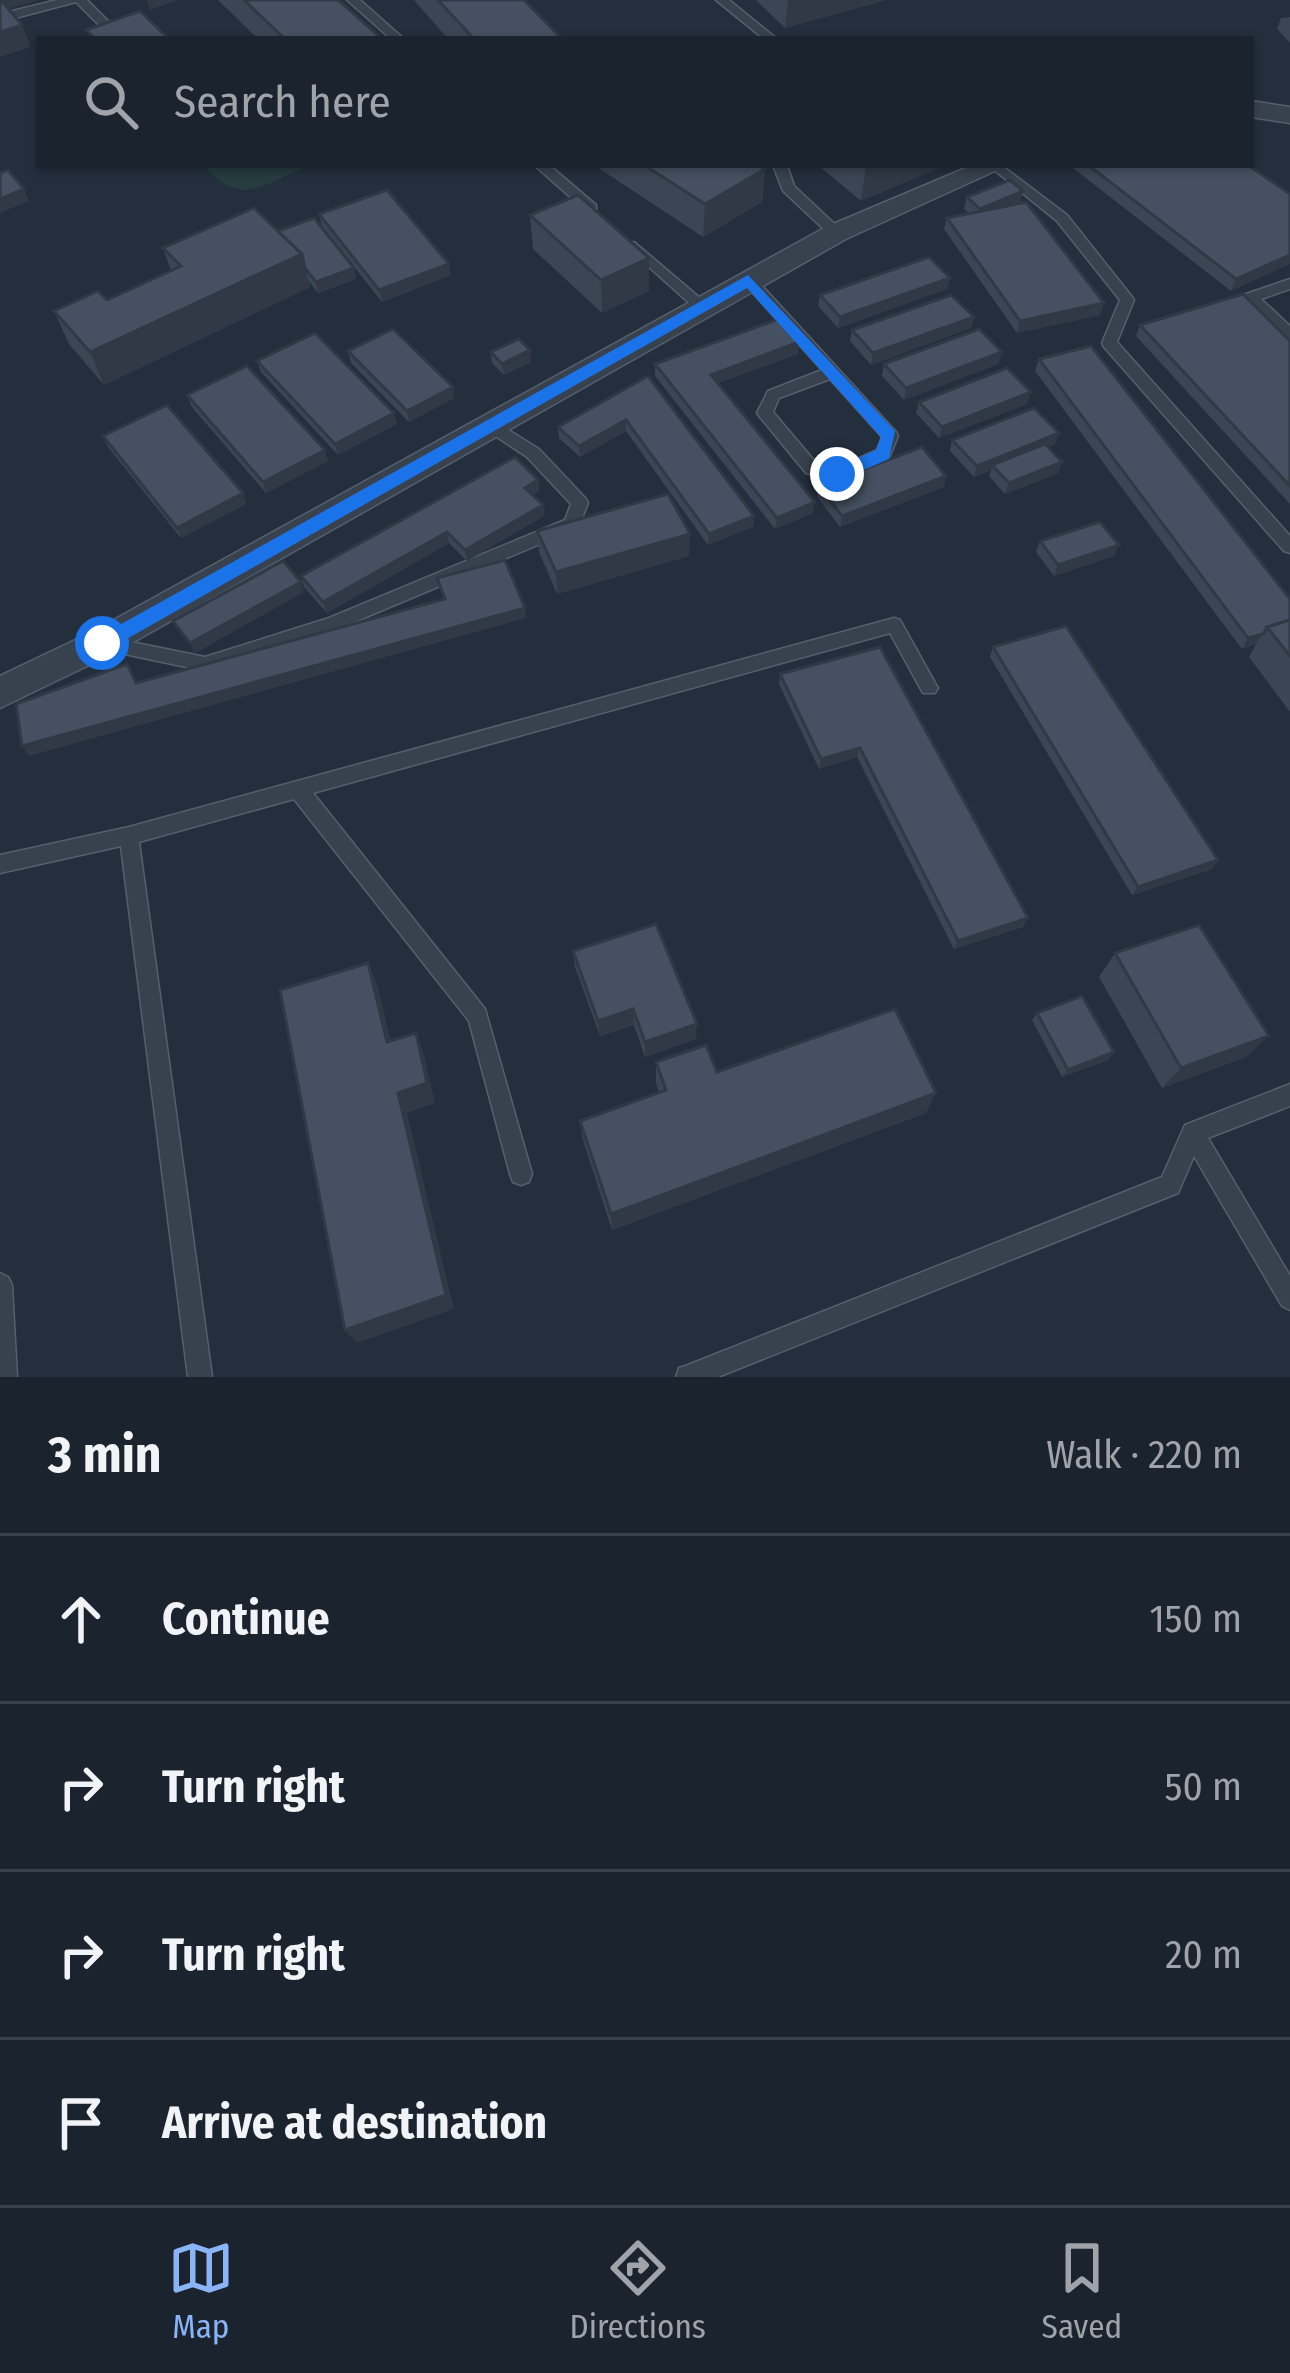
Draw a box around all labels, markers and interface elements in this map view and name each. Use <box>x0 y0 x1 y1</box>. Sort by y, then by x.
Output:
search box <box>36 36 1254 168</box>
icon: search <box>78 69 144 135</box>
text: Search here <box>174 75 391 129</box>
route end <box>810 447 864 501</box>
route start <box>75 616 129 670</box>
text: 3 min <box>48 1424 162 1486</box>
text: Walk · 220 m <box>1046 1432 1242 1478</box>
icon: ahead <box>48 1586 114 1652</box>
text: Continue <box>162 1592 330 1646</box>
text: 150 m <box>1149 1596 1242 1642</box>
icon: right <box>48 1754 114 1820</box>
text: Turn right <box>162 1760 345 1814</box>
text: 50 m <box>1165 1764 1242 1810</box>
icon: right <box>48 1922 114 1988</box>
text: Turn right <box>162 1928 345 1982</box>
text: 20 m <box>1165 1932 1242 1978</box>
icon: arrive <box>48 2090 114 2156</box>
text: Arrive at destination <box>162 2096 547 2150</box>
tab: Map <box>168 2235 234 2347</box>
tab: Directions <box>569 2235 706 2347</box>
tab: Saved <box>1042 2235 1122 2347</box>

